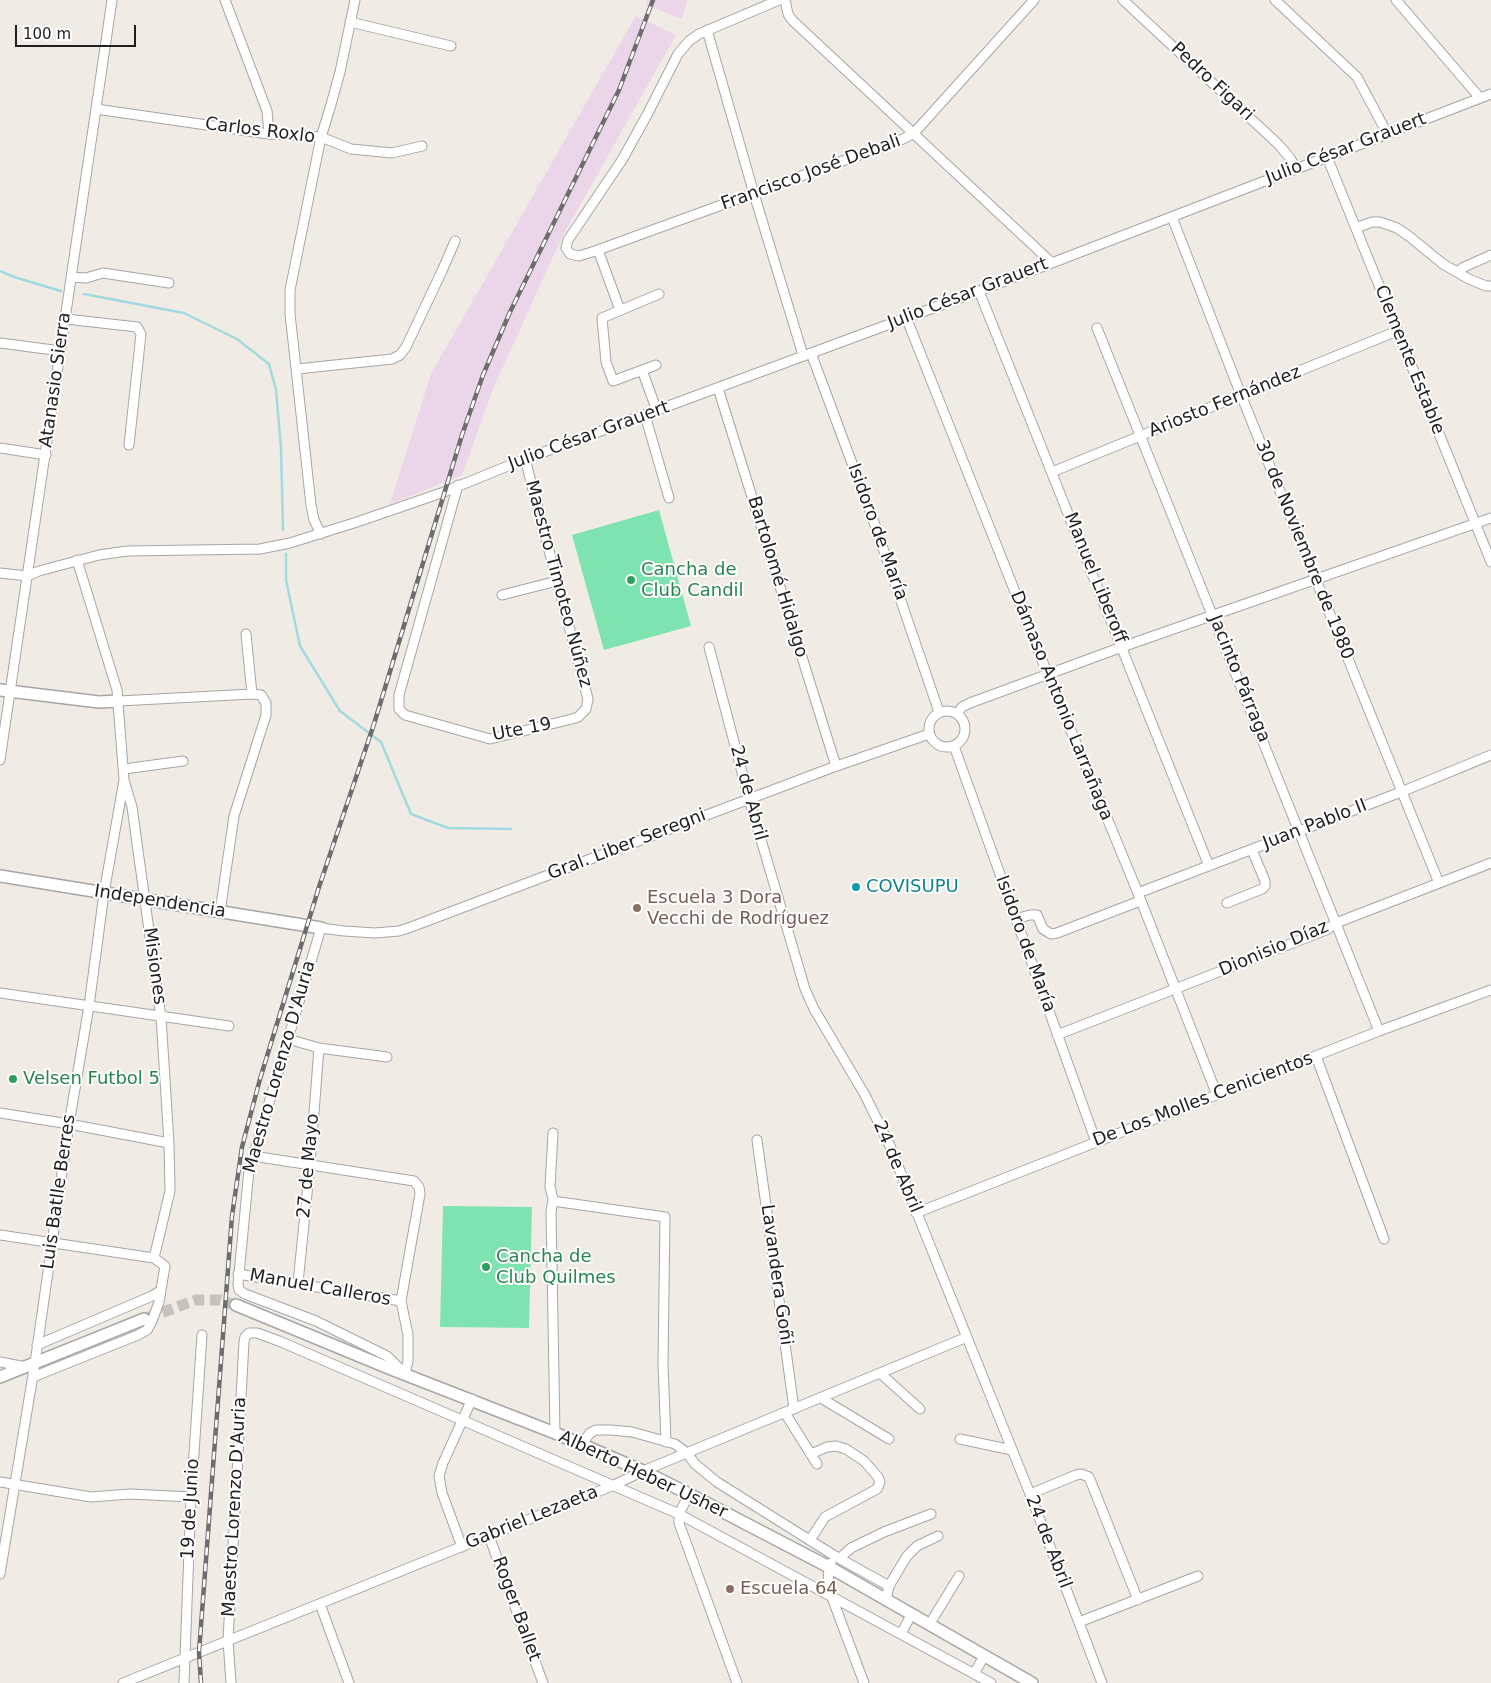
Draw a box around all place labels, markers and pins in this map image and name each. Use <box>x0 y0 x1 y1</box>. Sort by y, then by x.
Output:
place label: Cancha de Club Candil <box>641 559 744 602</box>
marker: Cancha de Club Candil <box>625 574 637 586</box>
place label: COVISUPU <box>866 876 959 898</box>
marker: COVISUPU <box>850 881 862 893</box>
place label: Escuela 3 Dora Vecchi de Rodríguez <box>647 887 829 930</box>
marker: Escuela 3 Dora Vecchi de Rodríguez <box>631 902 643 914</box>
place label: Velsen Futbol 5 <box>23 1068 160 1090</box>
marker: Velsen Futbol 5 <box>7 1073 19 1085</box>
place label: Cancha de Club Quilmes <box>496 1246 616 1288</box>
marker: Cancha de Club Quilmes <box>480 1261 492 1273</box>
place label: Escuela 64 <box>740 1578 838 1600</box>
marker: Escuela 64 <box>724 1583 736 1595</box>

